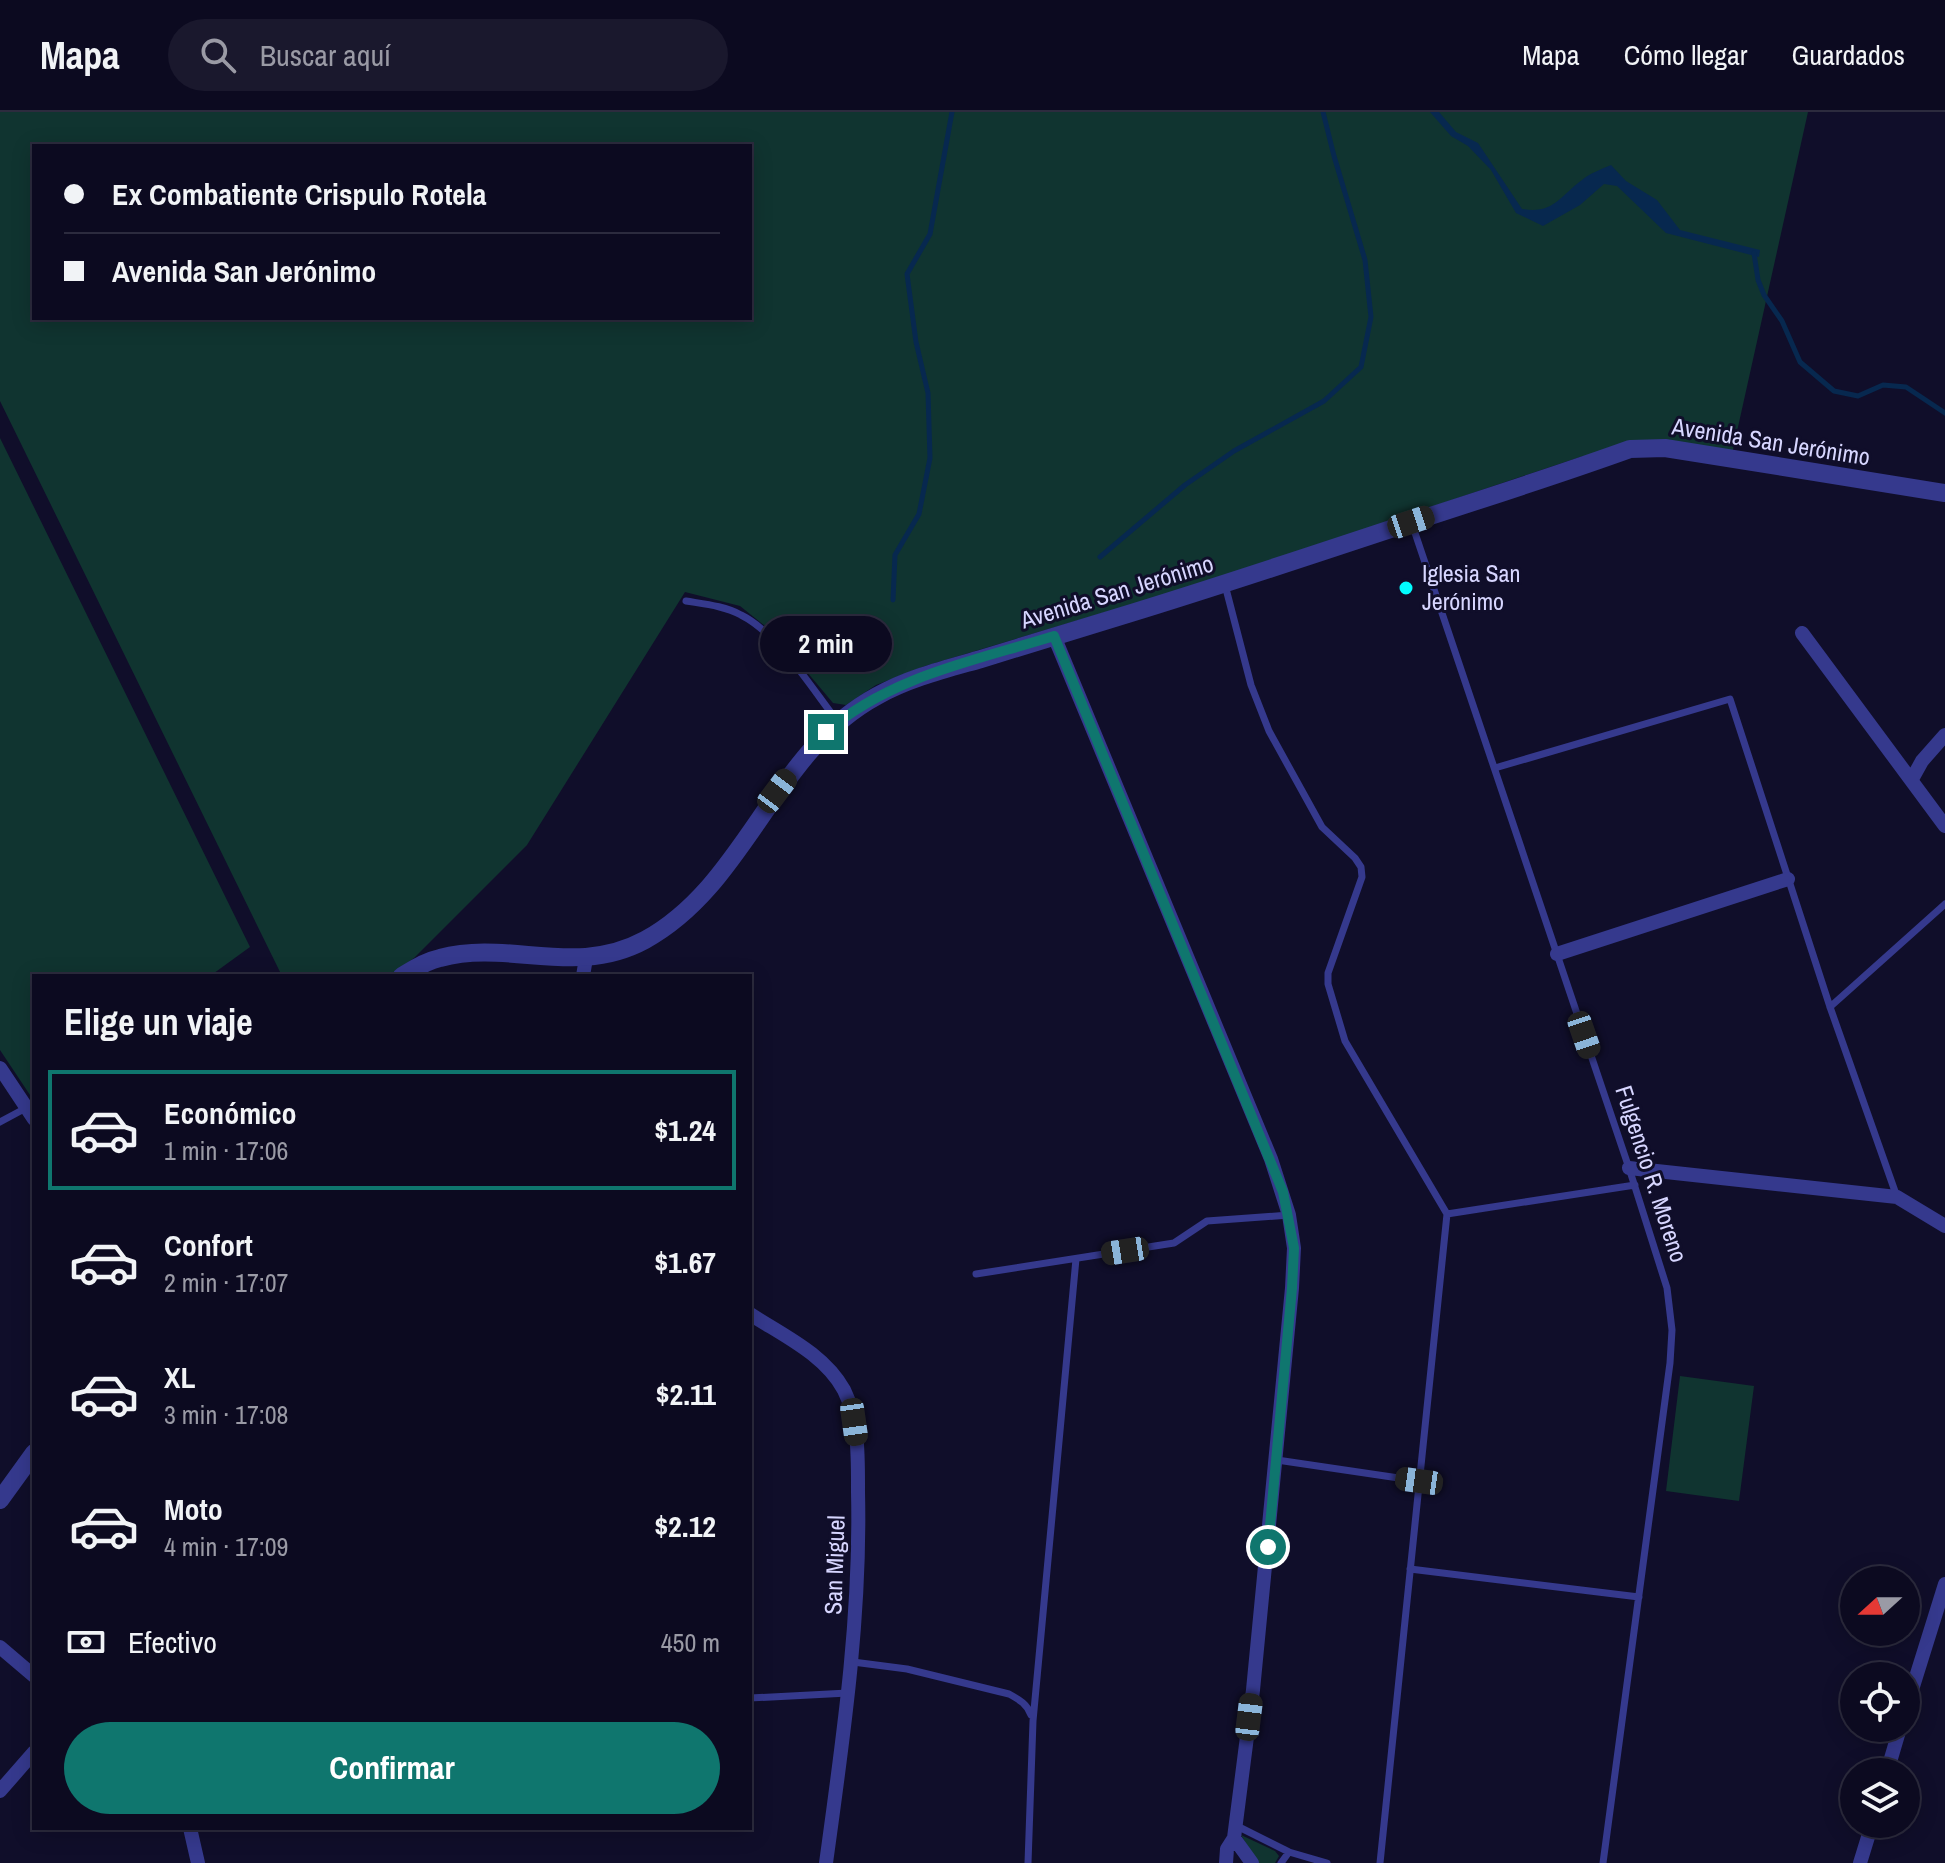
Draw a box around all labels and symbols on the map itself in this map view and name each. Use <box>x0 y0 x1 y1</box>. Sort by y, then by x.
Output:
street label: Avenida San Jerónimo <box>1669 409 1872 472</box>
car <box>1384 503 1438 541</box>
street label: Avenida San Jerónimo <box>1016 547 1217 636</box>
place label: Iglesia San Jerónimo <box>1422 557 1520 617</box>
marker: Iglesia San Jerónimo <box>1397 579 1415 597</box>
callout: 2 min <box>760 616 892 672</box>
route end <box>808 714 844 750</box>
car <box>753 765 801 817</box>
car <box>1565 1008 1603 1062</box>
street label: Fulgencio R. Moreno <box>1608 1081 1696 1266</box>
car <box>1099 1235 1151 1267</box>
car <box>839 1397 869 1447</box>
car <box>1394 1466 1444 1496</box>
street label: San Miguel <box>816 1515 852 1615</box>
route start <box>1250 1529 1286 1565</box>
north arrow <box>1840 1566 1920 1646</box>
car <box>1234 1692 1264 1742</box>

